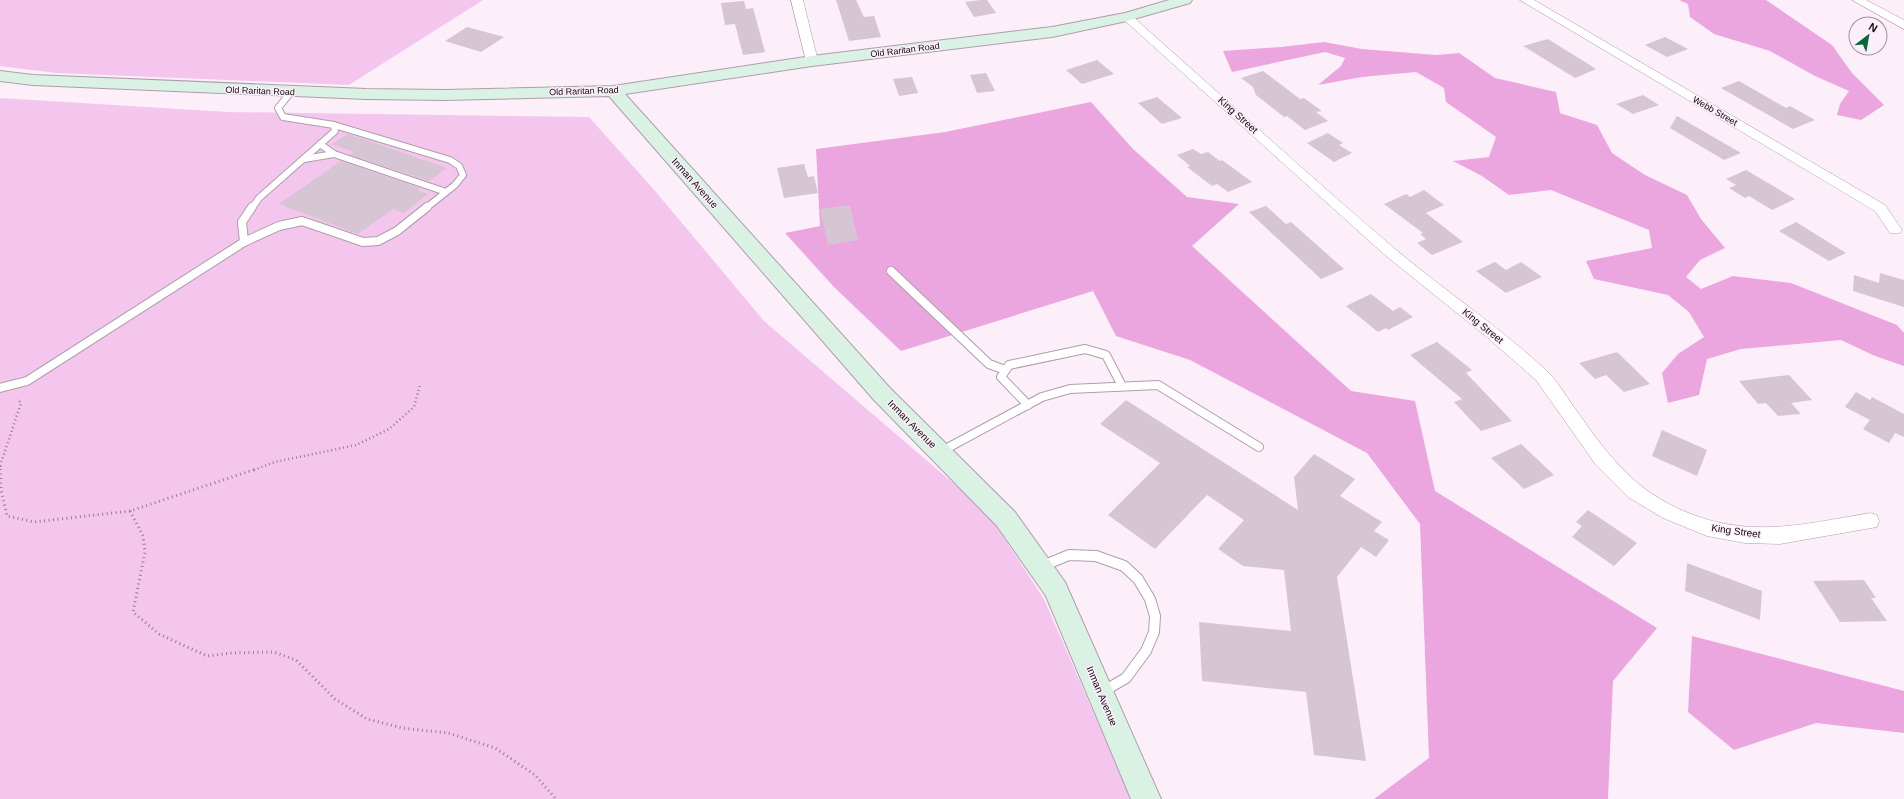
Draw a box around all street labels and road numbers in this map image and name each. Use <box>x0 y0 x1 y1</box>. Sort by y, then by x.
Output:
street label: Old Raritan Road <box>870 41 940 59</box>
street label: Old Raritan Road <box>225 85 295 97</box>
street label: Old Raritan Road <box>549 85 619 97</box>
street label: King Street <box>1216 94 1260 136</box>
street label: Webb Street <box>1691 94 1740 128</box>
street label: Inman Avenue <box>670 156 721 211</box>
street label: King Street <box>1460 306 1506 346</box>
street label: Inman Avenue <box>886 398 939 451</box>
street label: King Street <box>1711 522 1761 540</box>
street label: Inman Avenue <box>1084 665 1120 728</box>

